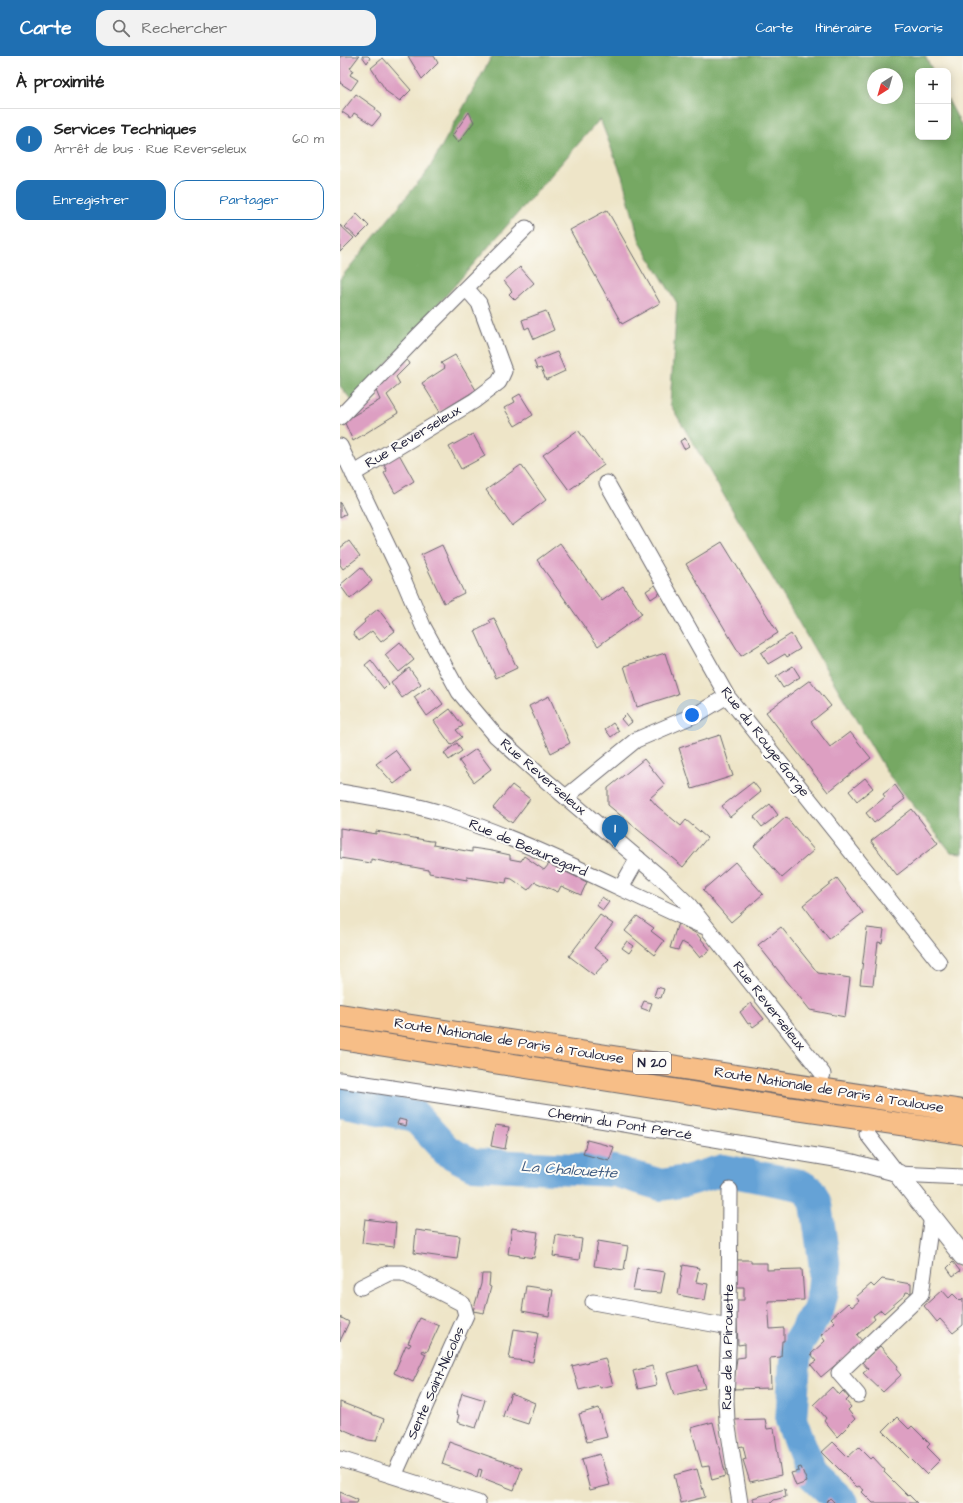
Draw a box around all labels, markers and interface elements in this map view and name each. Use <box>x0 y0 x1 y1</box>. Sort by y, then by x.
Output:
search box <box>96 10 376 46</box>
text: Carte <box>20 15 72 42</box>
icon: search <box>110 17 132 39</box>
text: Rechercher <box>142 18 227 39</box>
text: Carte <box>755 18 793 38</box>
text: Itinéraire <box>815 18 872 38</box>
text: Favoris <box>894 18 943 38</box>
north arrow <box>867 68 903 104</box>
map controls <box>915 68 951 140</box>
button: + <box>915 68 951 104</box>
text: À proximité <box>16 70 105 94</box>
button: − <box>915 104 951 140</box>
text: Services Techniques <box>54 119 196 140</box>
text: 1 <box>28 130 30 148</box>
text: 60 m <box>292 130 324 148</box>
text: Arrêt de bus · Rue Reverseleux <box>54 140 246 158</box>
button: Enregistrer <box>16 180 166 220</box>
button: Partager <box>174 180 324 220</box>
street label: Rue Reverseleux <box>361 400 465 474</box>
street label: Rue du Rouge-Gorge <box>716 683 814 801</box>
your location <box>682 705 702 725</box>
street label: Rue Reverseleux <box>496 734 591 820</box>
street label: Rue de Beauregard <box>466 814 590 882</box>
pin: 1 <box>602 815 628 848</box>
street label: Rue Reverseleux <box>728 957 811 1055</box>
street label: Route Nationale de Paris à Toulouse <box>393 1013 626 1069</box>
road number: N 20 <box>633 1052 671 1074</box>
street label: Route Nationale de Paris à Toulouse <box>713 1062 946 1118</box>
street label: Chemin du Pont Percé <box>546 1103 694 1145</box>
water label: La Chalouette <box>520 1156 619 1184</box>
street label: Rue de la Pirouette <box>717 1284 739 1410</box>
street label: Sente Saint-Nicolas <box>402 1323 470 1443</box>

